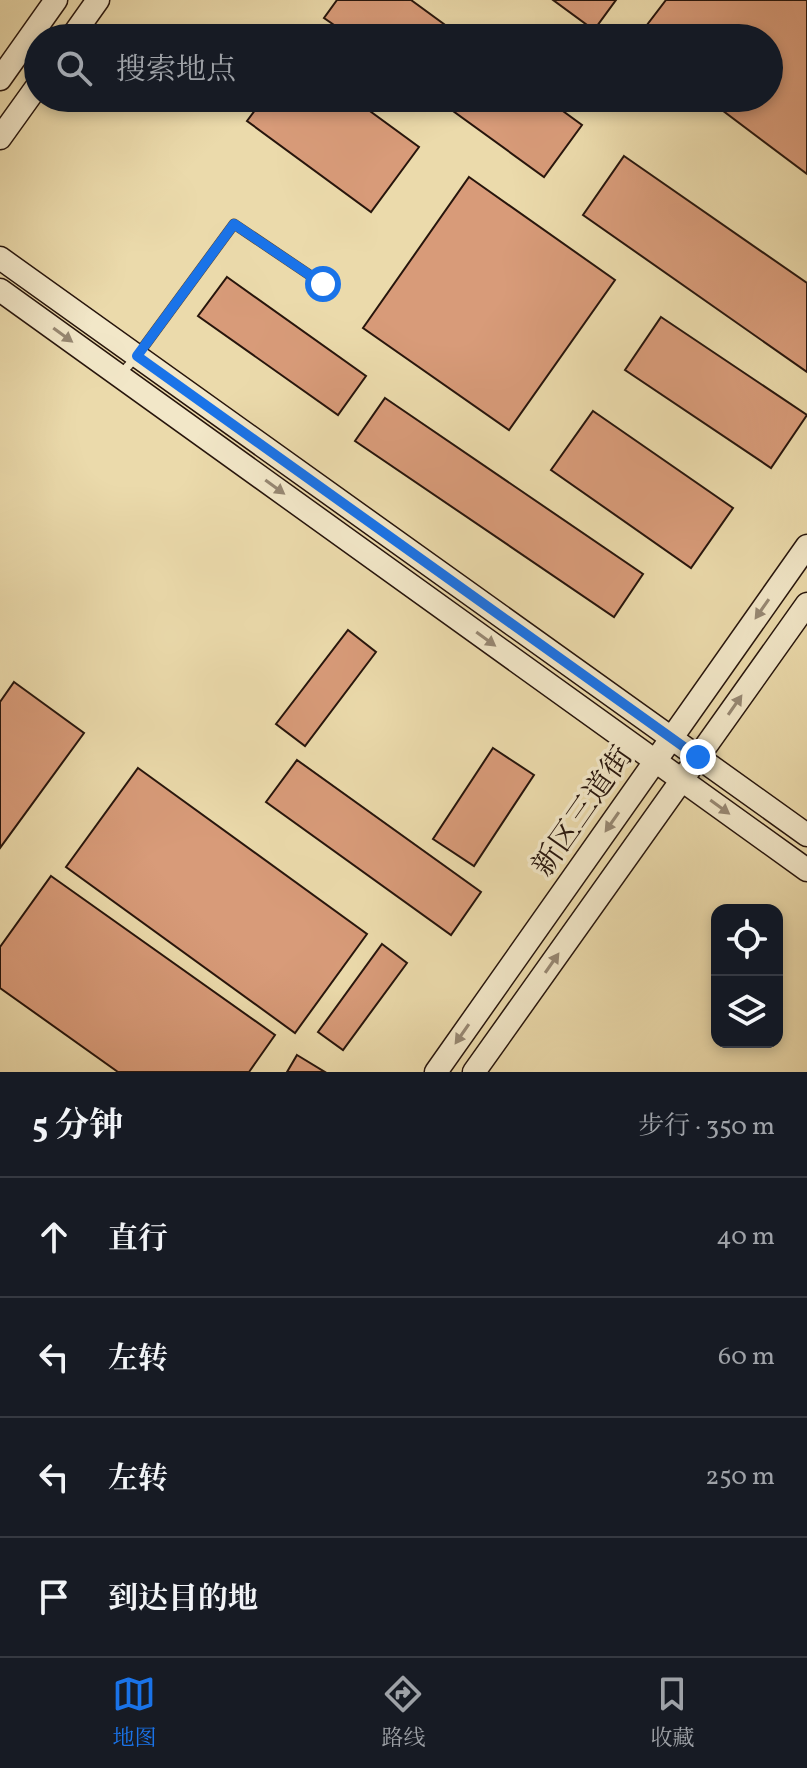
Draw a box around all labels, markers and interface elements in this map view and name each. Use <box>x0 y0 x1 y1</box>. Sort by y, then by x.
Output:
search box <box>24 24 783 112</box>
icon: search <box>52 46 96 90</box>
text: 搜索地点 <box>116 50 236 92</box>
route start <box>305 266 341 302</box>
one-way arrow <box>53 327 74 343</box>
one-way arrow <box>264 479 285 494</box>
one-way arrow <box>755 599 770 620</box>
one-way arrow <box>475 631 496 646</box>
one-way arrow <box>727 695 742 716</box>
street label: 新区三道街 <box>523 739 644 886</box>
route end <box>680 739 716 775</box>
one-way arrow <box>709 799 730 814</box>
one-way arrow <box>604 811 620 832</box>
map controls <box>711 904 783 1048</box>
button: locate <box>711 904 783 976</box>
one-way arrow <box>544 952 559 973</box>
button: layers <box>711 976 783 1048</box>
one-way arrow <box>455 1024 470 1045</box>
text: 5 分钟 <box>32 1104 123 1151</box>
text: 步行 · 350 m <box>638 1109 775 1145</box>
icon: ahead <box>32 1215 76 1259</box>
text: 直行 <box>108 1219 168 1261</box>
text: 40 m <box>716 1219 775 1255</box>
icon: left <box>32 1335 76 1379</box>
text: 左转 <box>108 1339 168 1381</box>
text: 60 m <box>718 1339 775 1375</box>
icon: left <box>32 1455 76 1499</box>
text: 左转 <box>108 1459 168 1501</box>
text: 250 m <box>705 1459 775 1495</box>
icon: arrive <box>32 1575 76 1619</box>
text: 到达目的地 <box>108 1579 258 1621</box>
tab: 地图 <box>112 1672 157 1755</box>
tab: 路线 <box>381 1672 426 1755</box>
tab: 收藏 <box>650 1672 695 1755</box>

